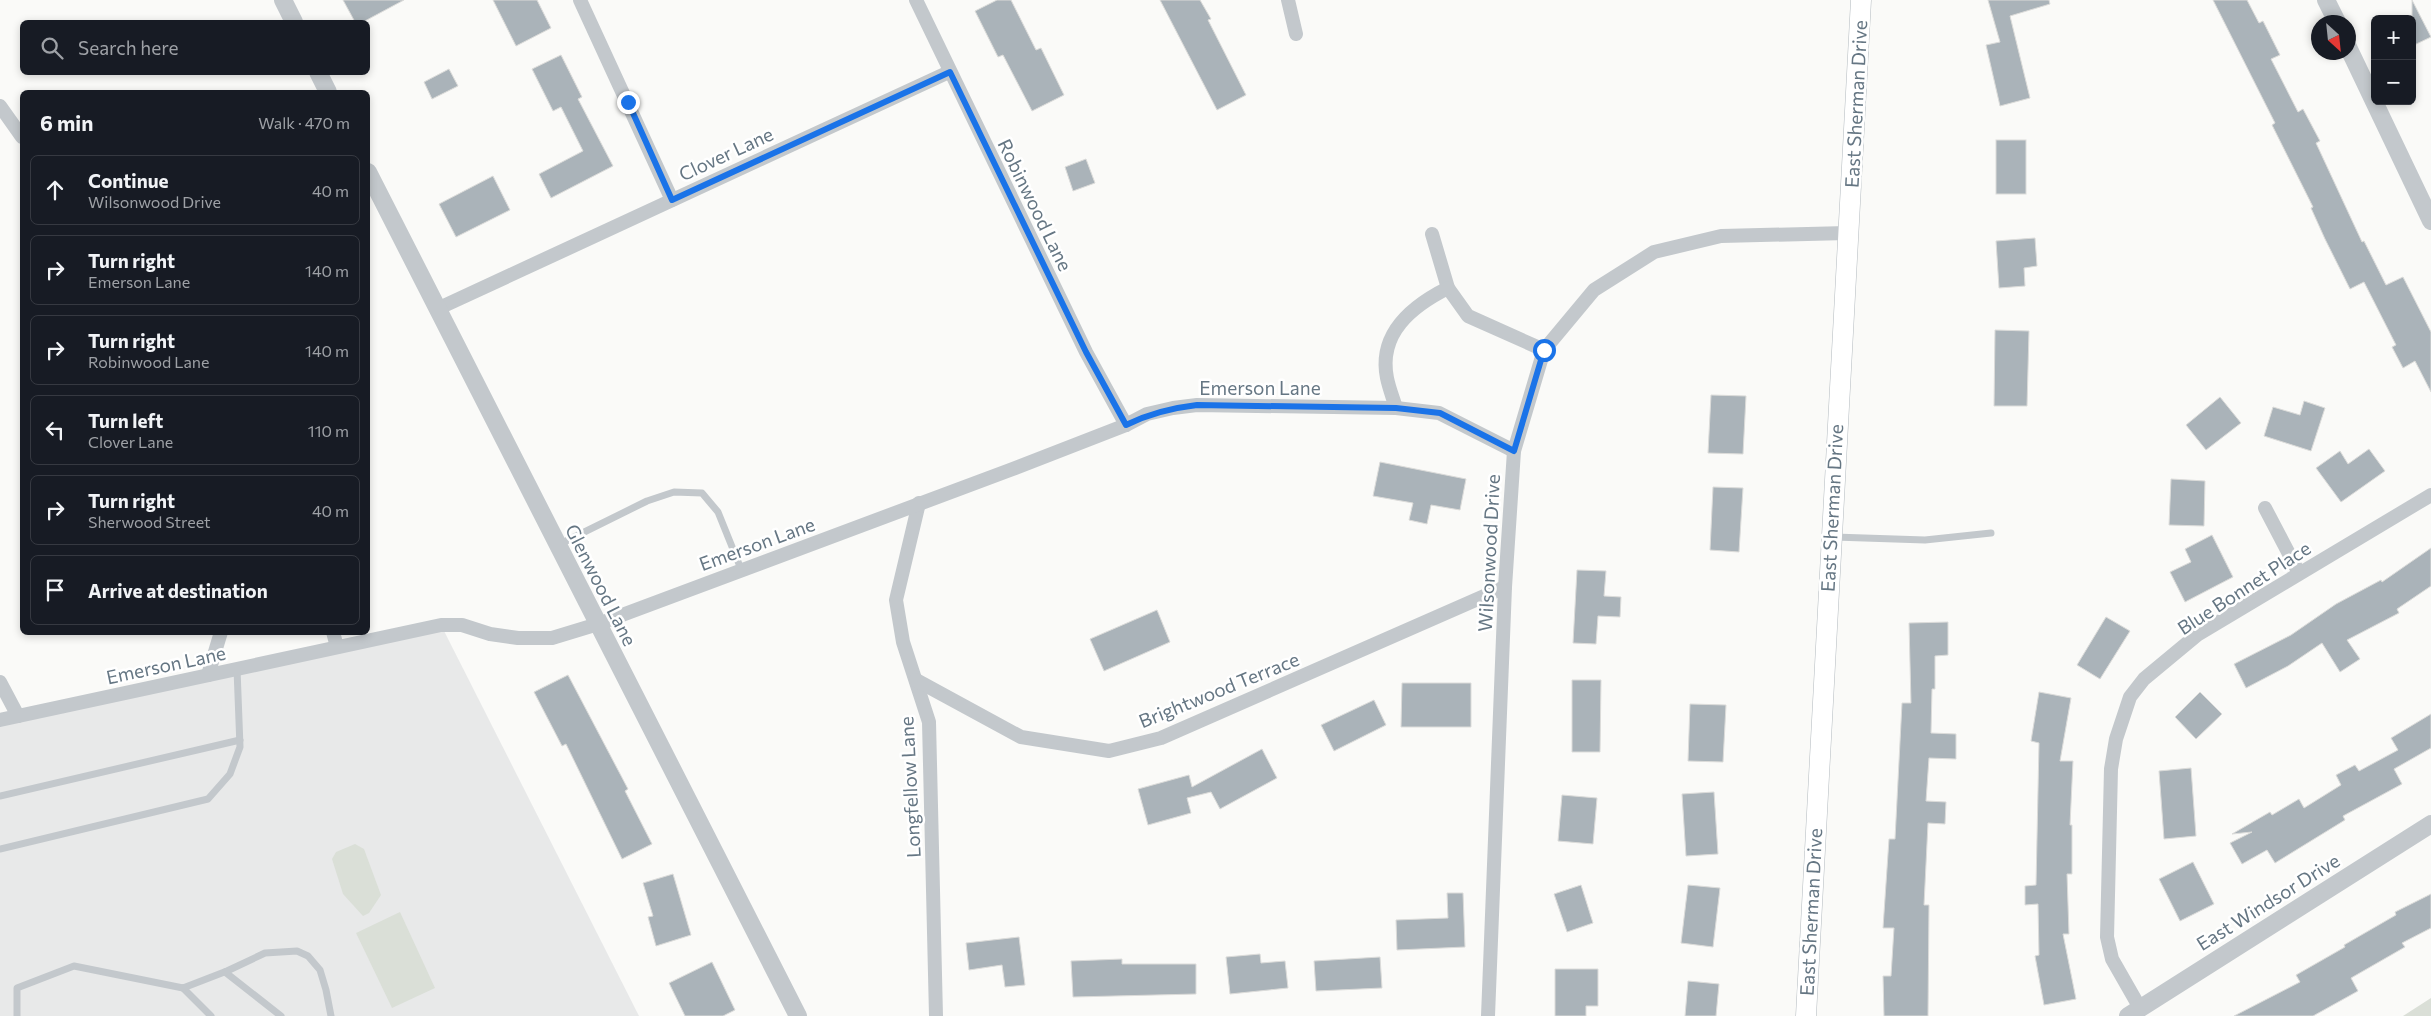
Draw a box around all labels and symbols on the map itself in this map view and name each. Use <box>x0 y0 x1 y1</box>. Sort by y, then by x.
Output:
north arrow <box>2311 15 2356 60</box>
street label: East Sherman Drive <box>1840 20 1871 188</box>
route end <box>617 91 640 114</box>
street label: Clover Lane <box>675 122 777 185</box>
street label: Robinwood Lane <box>994 135 1077 275</box>
route start <box>1533 339 1556 362</box>
street label: Emerson Lane <box>1199 376 1321 399</box>
street label: East Sherman Drive <box>1816 424 1847 592</box>
street label: Wilsonwood Drive <box>1473 474 1504 632</box>
street label: Emerson Lane <box>696 512 818 575</box>
street label: Glenwood Lane <box>561 520 642 649</box>
street label: Blue Bonnet Place <box>2173 536 2315 639</box>
street label: Emerson Lane <box>104 641 228 688</box>
street label: Brightwood Terrace <box>1135 647 1302 732</box>
street label: Longfellow Lane <box>894 716 925 858</box>
street label: East Sherman Drive <box>1795 828 1826 996</box>
street label: East Windsor Drive <box>2192 848 2344 955</box>

